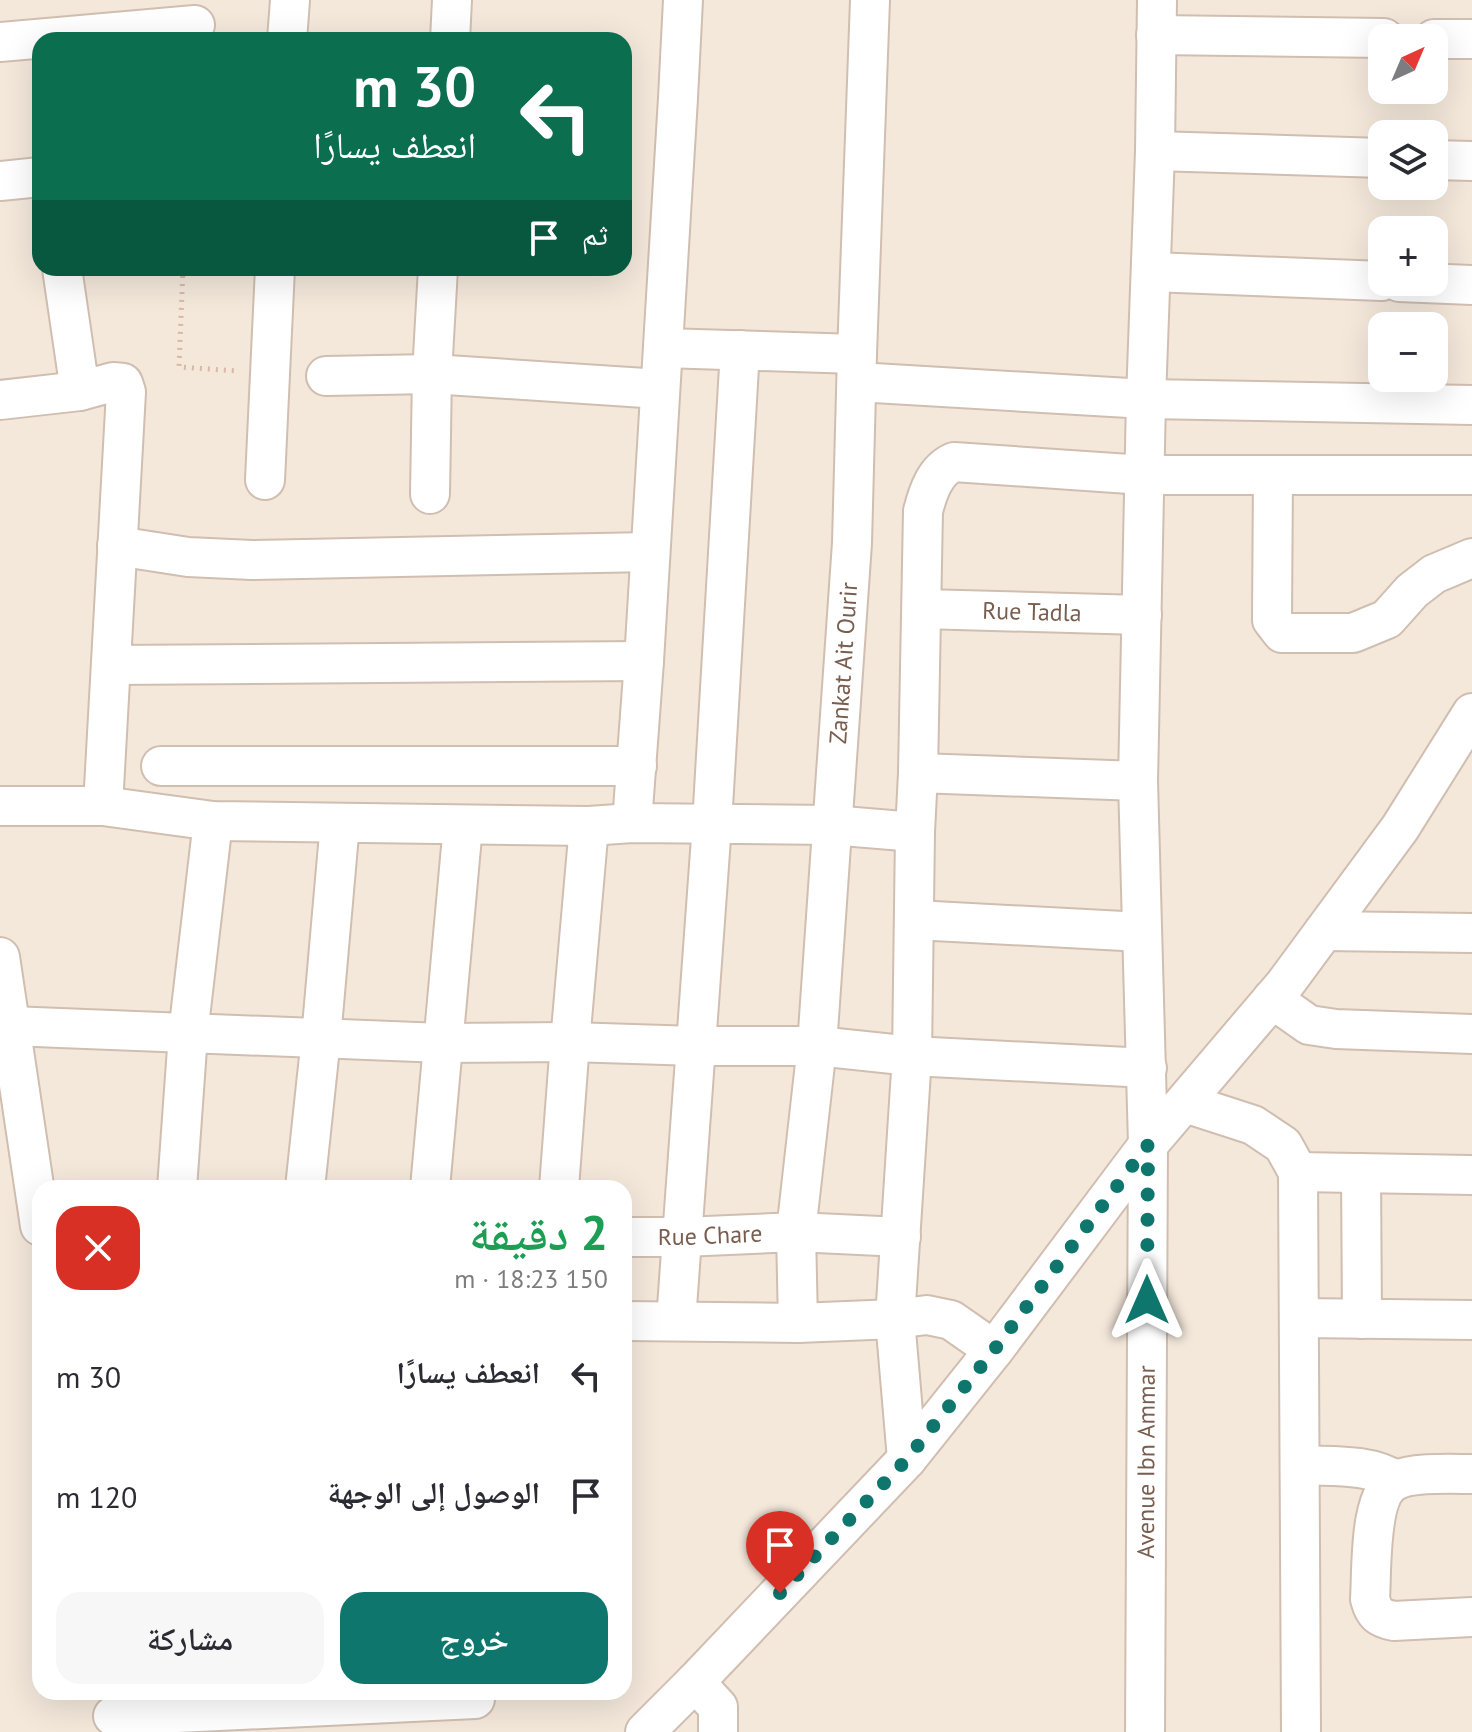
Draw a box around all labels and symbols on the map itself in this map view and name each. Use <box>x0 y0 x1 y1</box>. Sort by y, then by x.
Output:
north arrow <box>1368 24 1448 104</box>
street label: Zankat Ait Ourir <box>822 581 864 745</box>
street label: Rue Tadla <box>982 595 1082 628</box>
street label: Rue Chare <box>658 1218 763 1252</box>
position arrow <box>1105 1258 1189 1342</box>
street label: Avenue Ibn Ammar <box>1130 1365 1162 1559</box>
pin <box>746 1511 814 1593</box>

